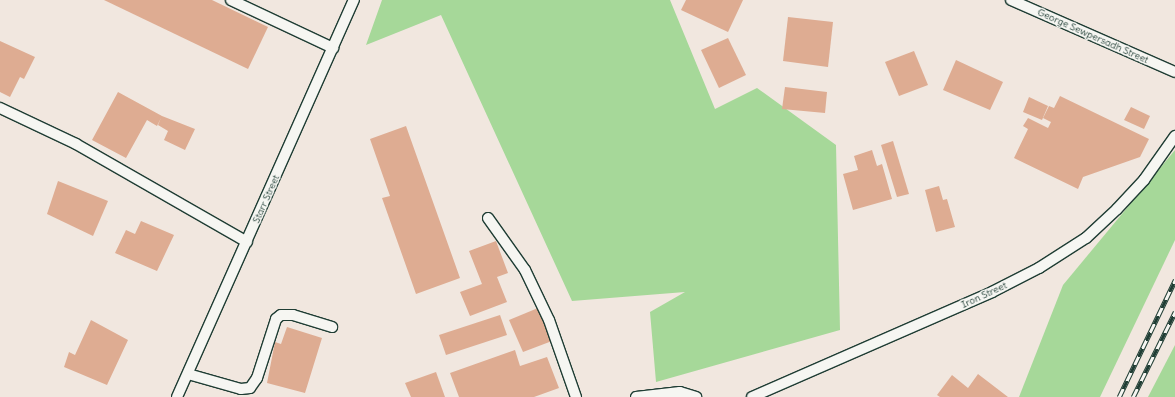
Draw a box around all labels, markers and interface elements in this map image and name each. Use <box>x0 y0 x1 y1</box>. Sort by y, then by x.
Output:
street label: George Sewpersadh Street <box>1036 6 1150 66</box>
street label: Starr Street <box>250 173 282 225</box>
street label: Iron Street <box>959 279 1009 311</box>

